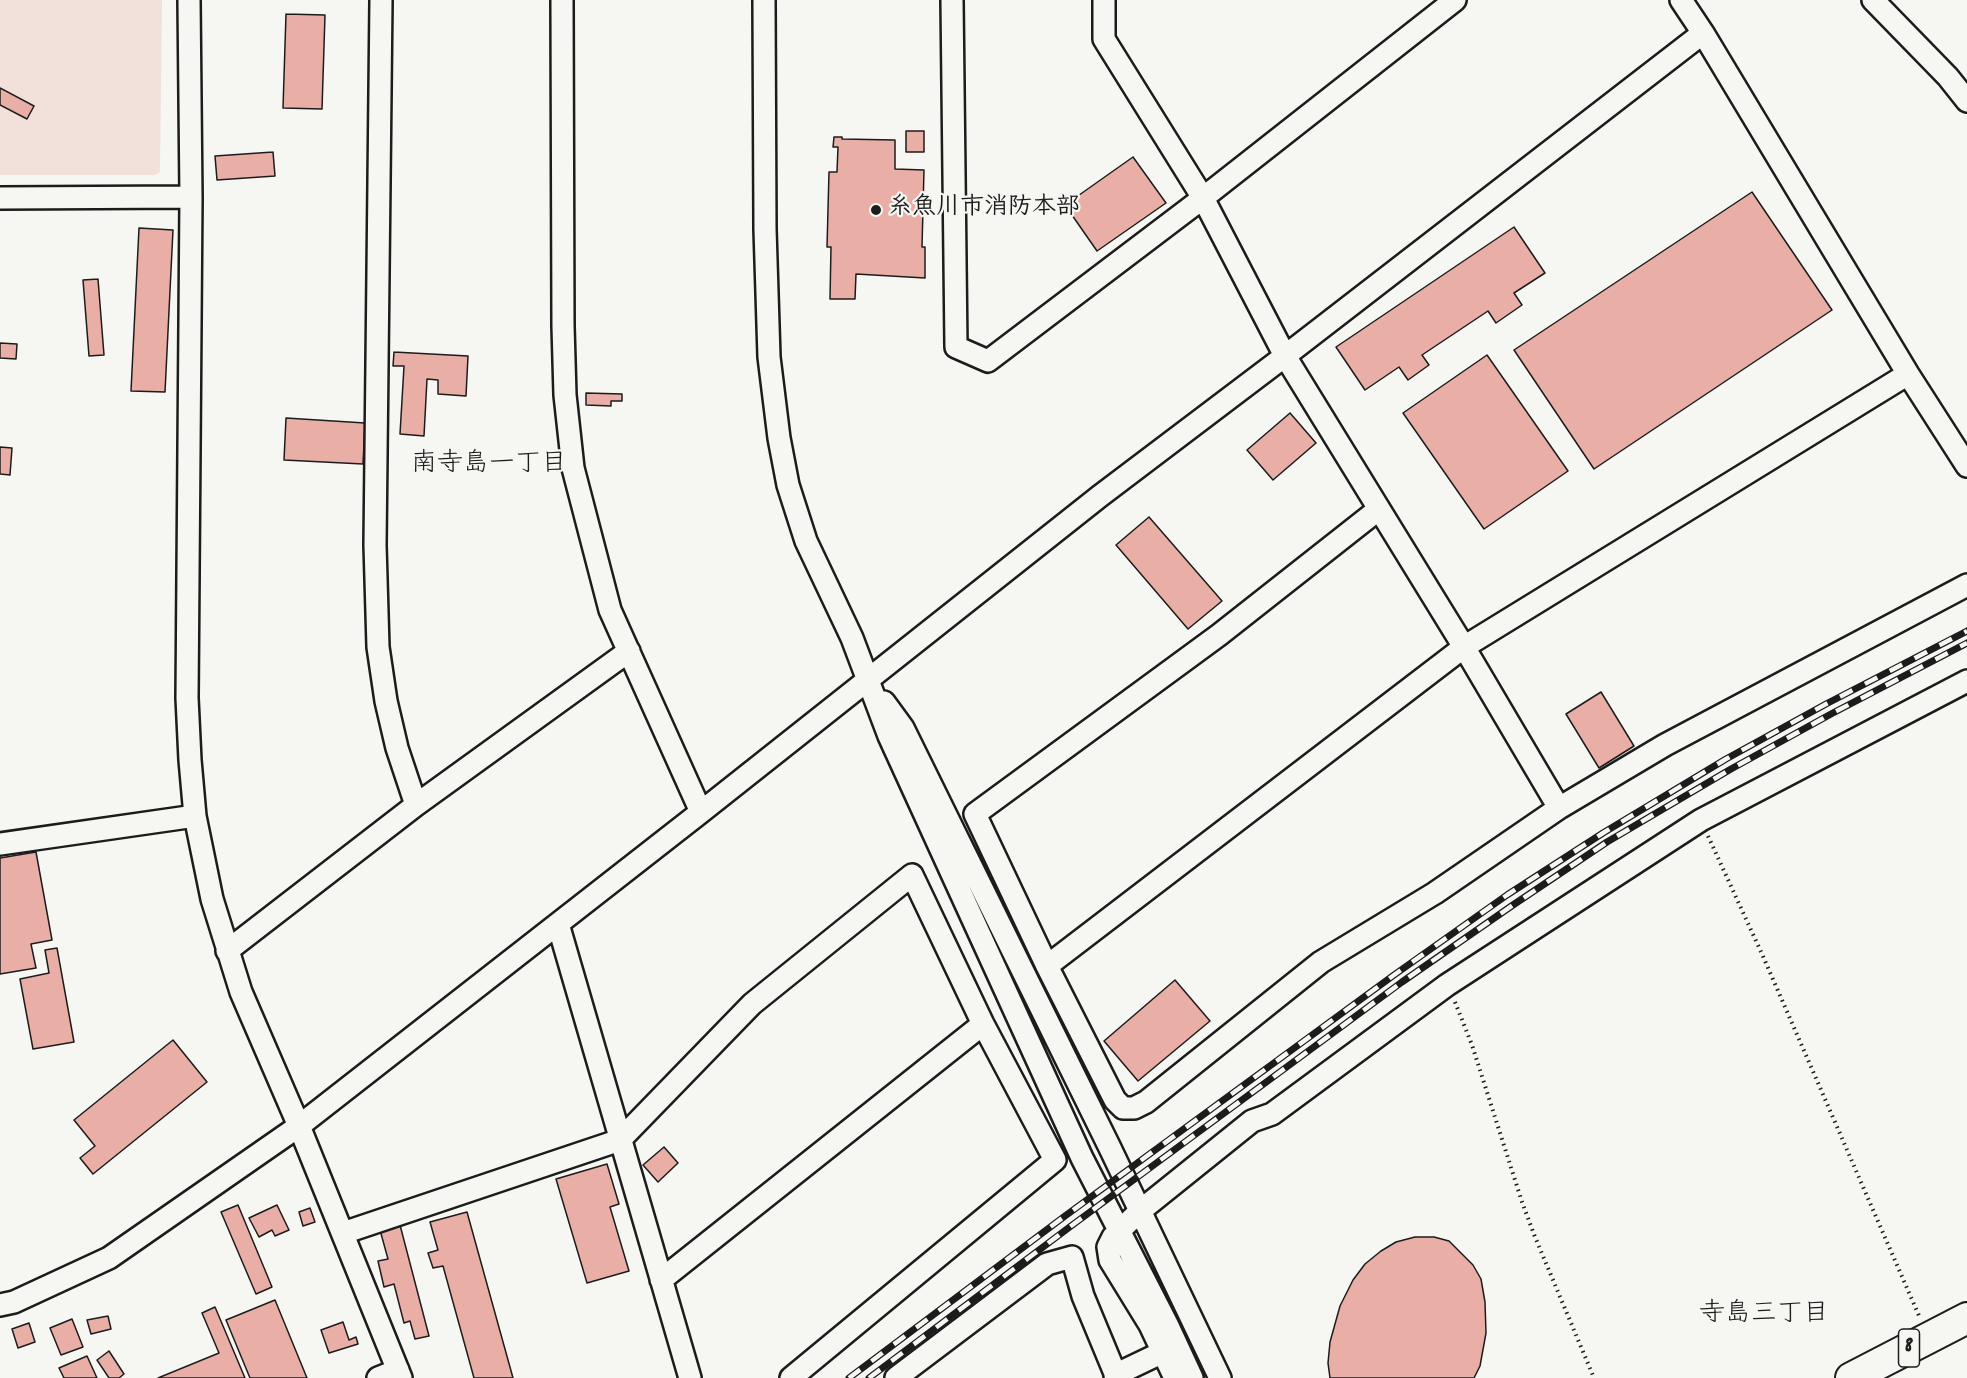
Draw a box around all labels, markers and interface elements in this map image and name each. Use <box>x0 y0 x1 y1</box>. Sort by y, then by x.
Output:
place label: 糸魚川市消防本部 <box>888 196 1080 224</box>
marker: 糸魚川市消防本部 <box>869 203 883 217</box>
district label: 南寺島一丁目 <box>411 450 567 482</box>
district label: 寺島三丁目 <box>1699 1300 1829 1332</box>
road number: 8 <box>1898 1329 1920 1367</box>

